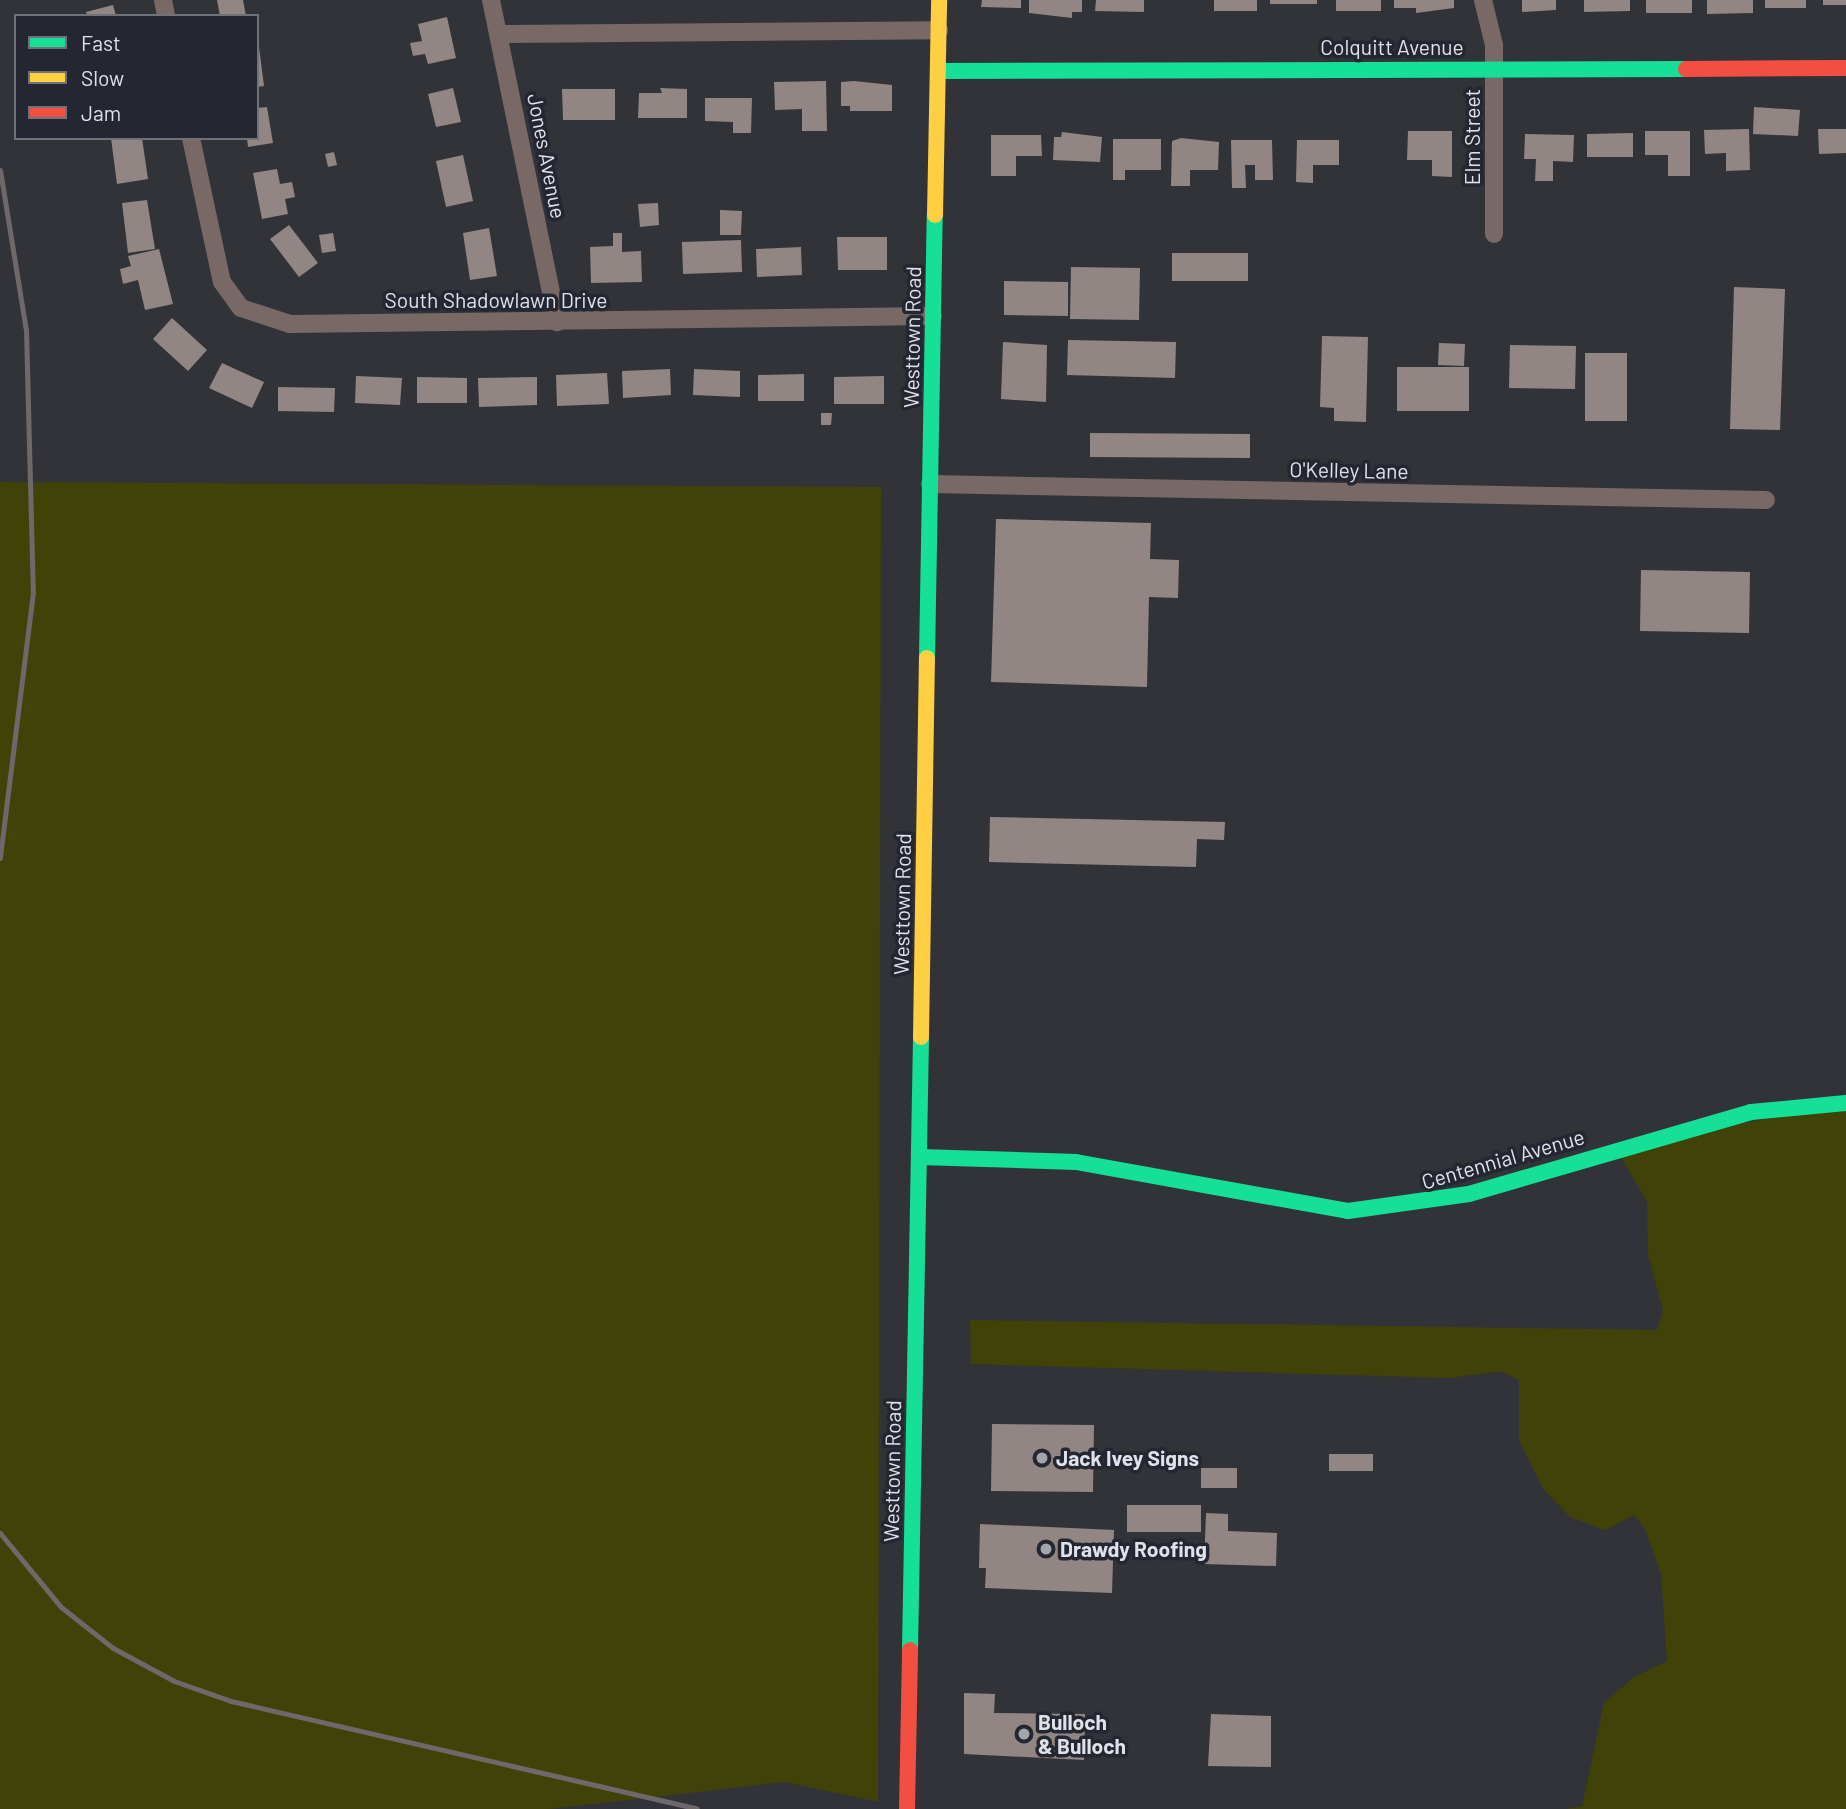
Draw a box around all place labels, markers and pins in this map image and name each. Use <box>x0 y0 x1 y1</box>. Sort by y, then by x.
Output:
place label: Jack Ivey Signs <box>1056 1445 1199 1471</box>
marker: Jack Ivey Signs <box>1034 1450 1050 1466</box>
place label: Drawdy Roofing <box>1060 1536 1207 1562</box>
marker: Drawdy Roofing <box>1038 1541 1054 1557</box>
place label: Bulloch & Bulloch <box>1038 1709 1126 1759</box>
marker: Bulloch & Bulloch <box>1016 1726 1032 1742</box>

